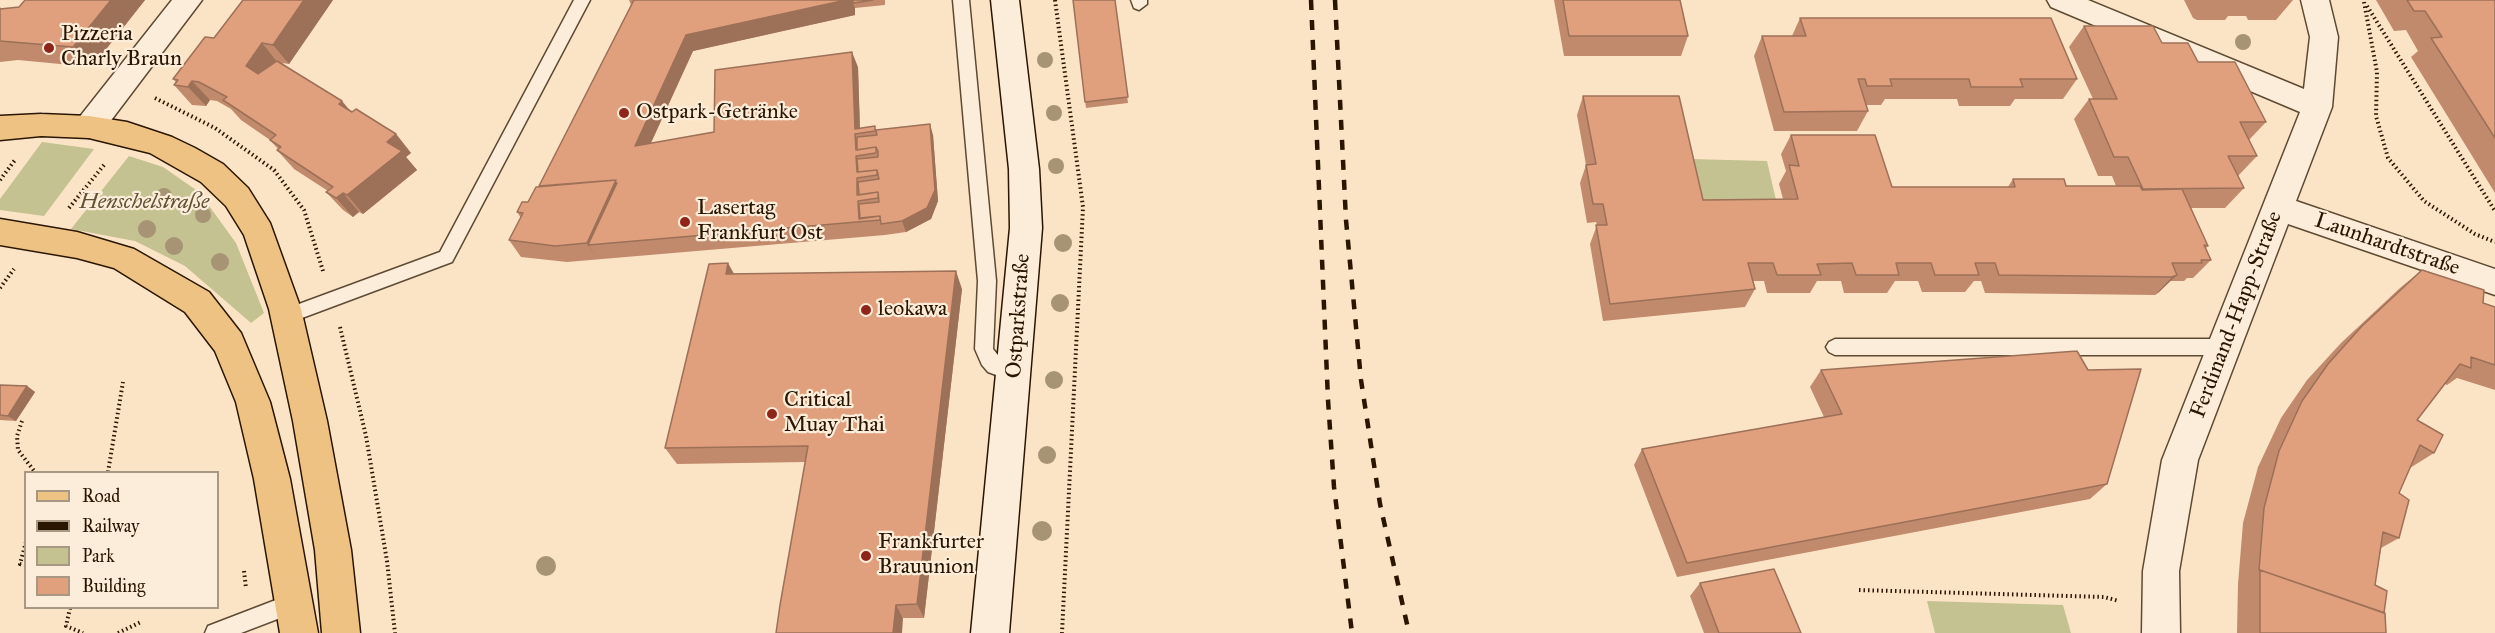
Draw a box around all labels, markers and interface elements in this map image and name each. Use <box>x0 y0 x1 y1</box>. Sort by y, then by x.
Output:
place label: Pizzeria Charly Braun <box>61 22 182 74</box>
marker: Pizzeria Charly Braun <box>42 41 56 55</box>
place label: Ostpark-Getränke <box>636 100 798 126</box>
marker: Ostpark-Getränke <box>617 106 631 120</box>
park label: Henschelstraße <box>79 190 209 216</box>
place label: Lasertag Frankfurt Ost <box>697 196 823 248</box>
street label: Ferdinand-Happ-Straße <box>2185 208 2289 422</box>
street label: Launhardtstraße <box>2311 208 2463 282</box>
marker: Lasertag Frankfurt Ost <box>678 215 692 229</box>
street label: Ostparkstraße <box>1001 253 1037 379</box>
place label: leokawa <box>878 297 947 323</box>
marker: leokawa <box>859 303 873 317</box>
place label: Critical Muay Thai <box>784 388 885 440</box>
marker: Critical Muay Thai <box>765 407 779 421</box>
legend <box>24 471 219 609</box>
text: Road <box>82 485 120 507</box>
text: Railway <box>82 515 139 537</box>
place label: Frankfurter Brauunion <box>878 530 984 582</box>
text: Park <box>82 545 115 567</box>
marker: Frankfurter Brauunion <box>859 549 873 563</box>
text: Building <box>82 575 145 597</box>

